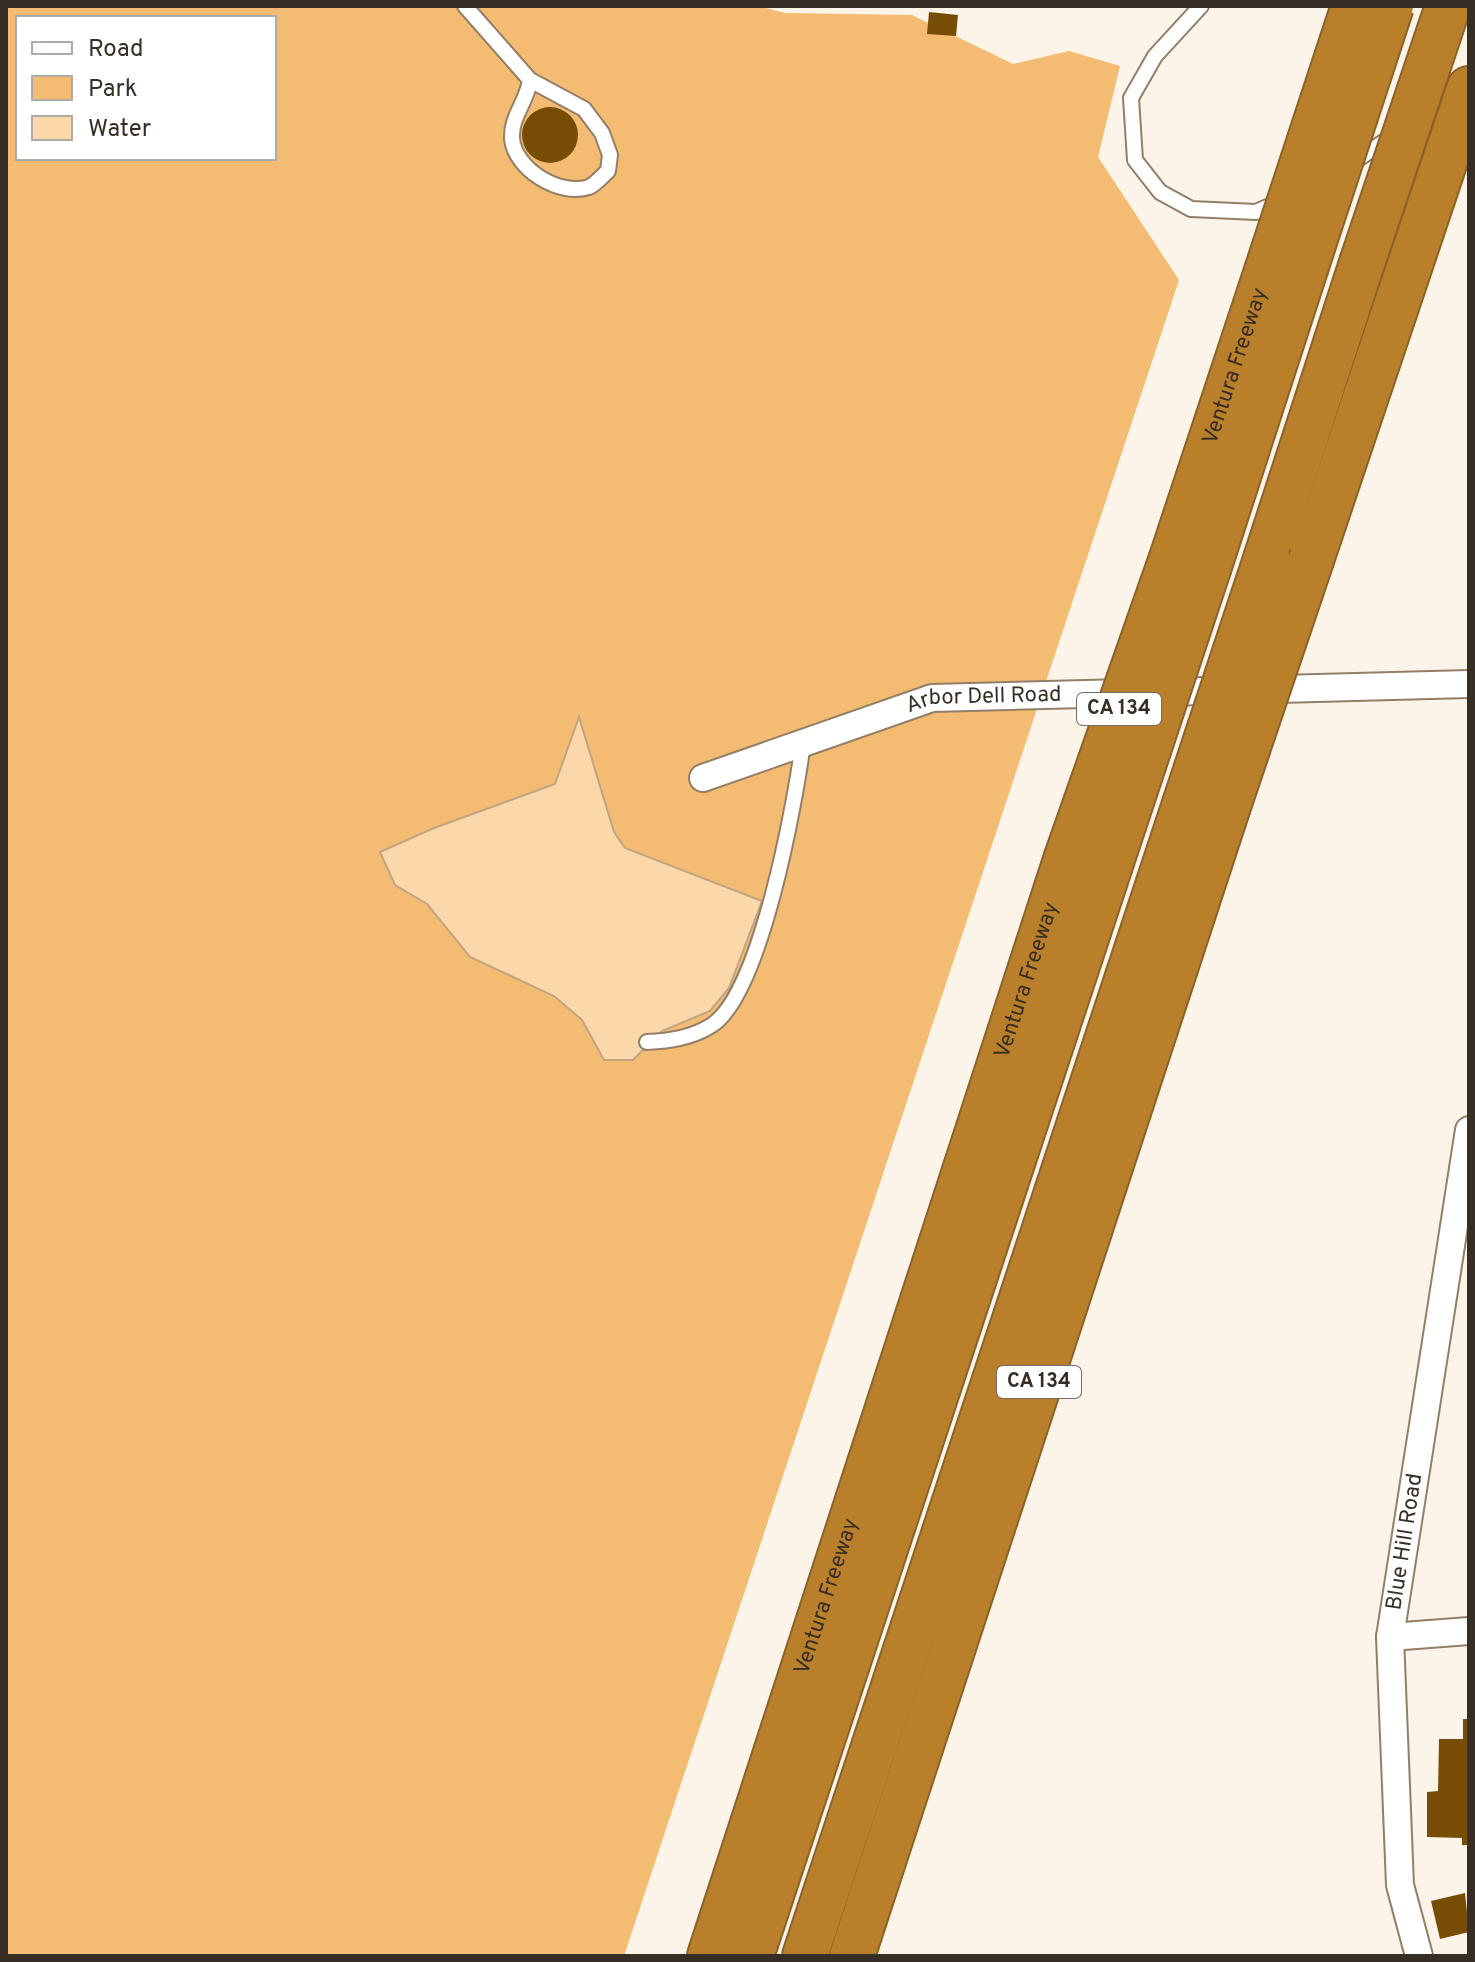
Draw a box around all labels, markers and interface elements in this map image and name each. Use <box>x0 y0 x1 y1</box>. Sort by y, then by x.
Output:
legend <box>16 16 276 160</box>
text: Road <box>88 35 144 65</box>
text: Park <box>88 75 138 105</box>
text: Water <box>88 115 151 145</box>
street label: Ventura Freeway <box>1197 285 1274 448</box>
street label: Arbor Dell Road <box>902 681 1062 720</box>
road number: CA 134 <box>1077 693 1161 725</box>
street label: Ventura Freeway <box>989 899 1065 1062</box>
road number: CA 134 <box>997 1366 1081 1398</box>
street label: Blue Hill Road <box>1381 1472 1429 1612</box>
street label: Ventura Freeway <box>789 1515 865 1678</box>

